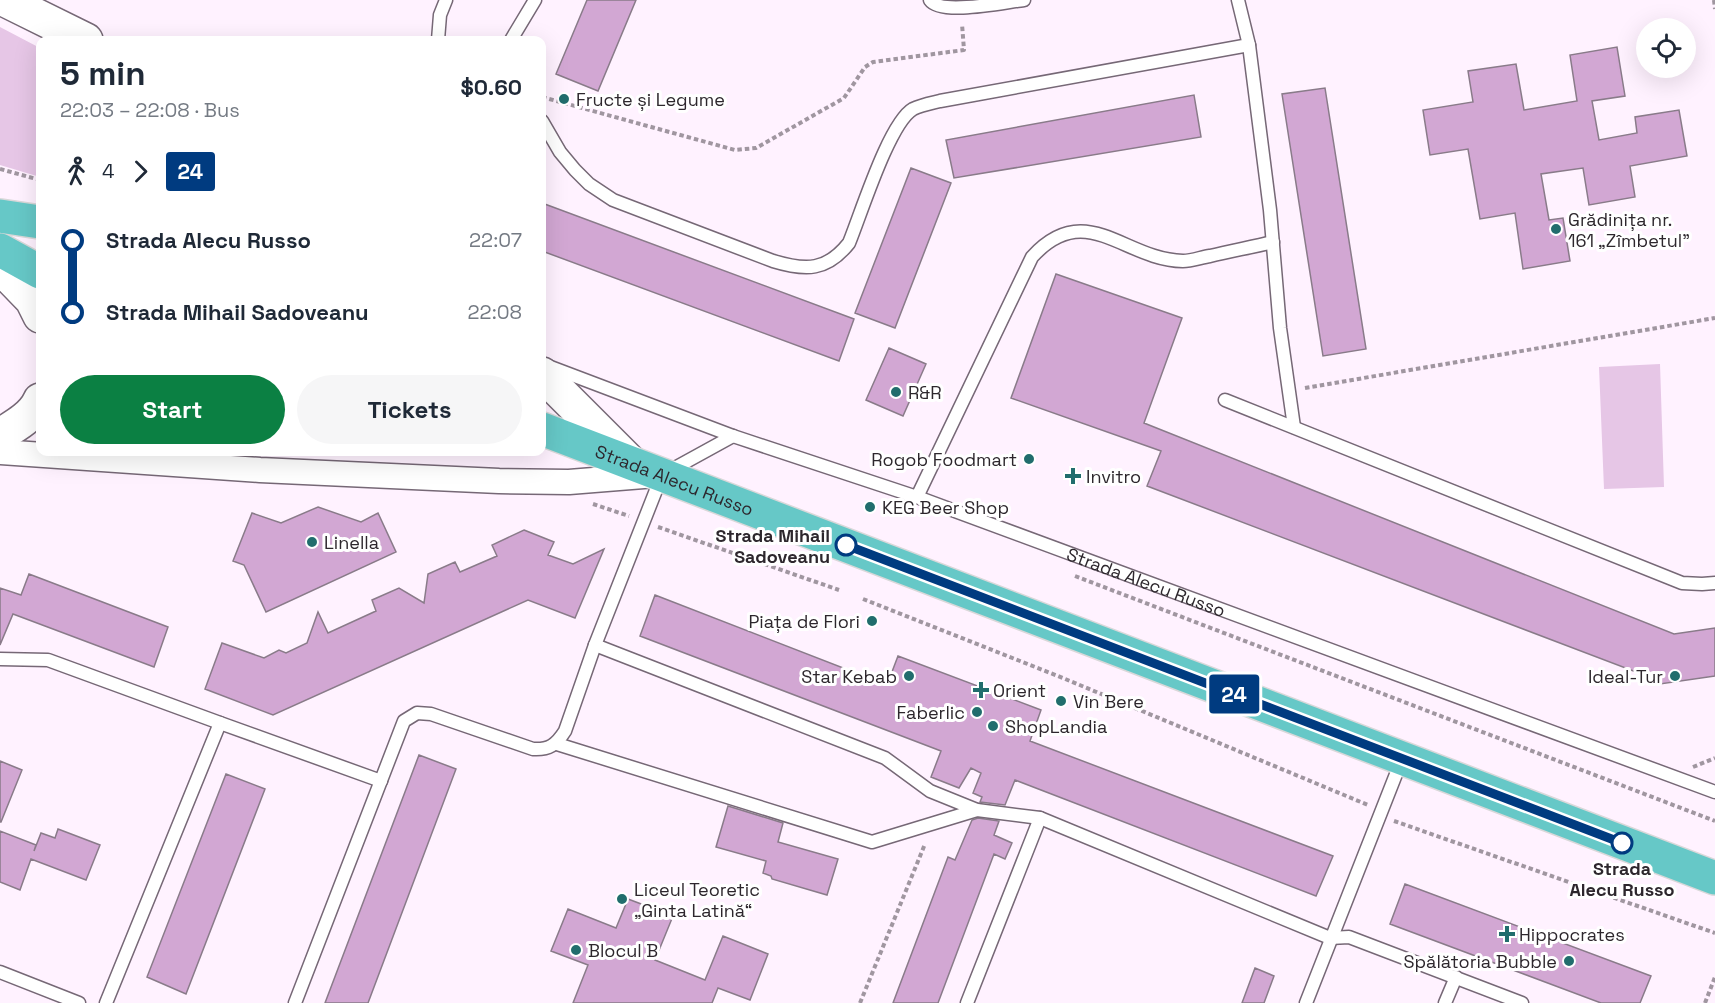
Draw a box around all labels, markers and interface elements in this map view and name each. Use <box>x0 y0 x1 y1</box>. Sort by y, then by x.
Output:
map controls <box>1636 18 1696 78</box>
button: locate <box>1636 18 1696 78</box>
text: 5 min <box>60 53 145 95</box>
text: $0.60 <box>460 73 522 101</box>
place label: Fructe și Legume <box>576 88 725 111</box>
marker: Fructe și Legume <box>557 92 571 106</box>
text: 22:03 – 22:08 · Bus <box>60 97 240 123</box>
icon: walk <box>60 155 93 188</box>
icon: forward <box>124 155 157 188</box>
text: 4 <box>102 158 115 184</box>
text: 24 <box>178 158 203 185</box>
place label: Grădinița nr. 161 „Zîmbetul” <box>1568 208 1690 252</box>
marker: Grădinița nr. 161 „Zîmbetul” <box>1549 222 1563 236</box>
text: Strada Alecu Russo <box>106 226 311 254</box>
text: 22:07 <box>469 227 522 253</box>
text: Strada Mihail Sadoveanu <box>106 298 369 326</box>
text: 22:08 <box>468 299 522 325</box>
button: Start <box>60 375 285 444</box>
button: Tickets <box>297 375 522 444</box>
place label: R&R <box>908 381 942 404</box>
marker: R&R <box>889 385 903 399</box>
street label: Strada Alecu Russo <box>592 439 757 520</box>
place label: Rogob Foodmart <box>871 448 1017 471</box>
marker: Rogob Foodmart <box>1022 452 1036 466</box>
place label: Invitro <box>1086 465 1141 488</box>
marker: Invitro <box>1064 467 1082 485</box>
place label: KEG Beer Shop <box>882 496 1009 519</box>
marker: KEG Beer Shop <box>863 500 877 514</box>
place label: Strada Mihail Sadoveanu <box>716 524 830 568</box>
place label: Linella <box>324 531 379 554</box>
marker: Strada Mihail Sadoveanu <box>835 534 857 556</box>
marker: Linella <box>305 535 319 549</box>
street label: Strada Alecu Russo <box>1064 542 1229 622</box>
place label: Piața de Flori <box>748 610 860 633</box>
marker: Piața de Flori <box>865 614 879 628</box>
place label: Star Kebab <box>801 665 897 688</box>
place label: Ideal-Tur <box>1588 665 1663 688</box>
marker: Star Kebab <box>902 669 916 683</box>
marker: Ideal-Tur <box>1668 669 1682 683</box>
line badge: 24 <box>1207 674 1261 714</box>
place label: Orient <box>993 679 1046 702</box>
text: 24 <box>1221 681 1247 708</box>
marker: Orient <box>974 683 988 697</box>
place label: Vin Bere <box>1073 690 1144 713</box>
marker: Vin Bere <box>1054 694 1068 708</box>
place label: Faberlic <box>896 701 965 724</box>
marker: Faberlic <box>970 705 984 719</box>
place label: ShopLandia <box>1005 715 1107 738</box>
marker: ShopLandia <box>986 719 1000 733</box>
marker: Strada Alecu Russo <box>1611 832 1633 854</box>
place label: Strada Alecu Russo <box>1569 857 1675 901</box>
place label: Liceul Teoretic „Ginta Latină“ <box>634 878 760 922</box>
marker: Liceul Teoretic „Ginta Latină“ <box>615 892 629 906</box>
place label: Hippocrates <box>1519 923 1625 946</box>
marker: Hippocrates <box>1500 927 1514 941</box>
place label: Blocul B <box>588 939 658 962</box>
marker: Blocul B <box>569 943 583 957</box>
place label: Spălătoria Bubble <box>1403 950 1557 973</box>
marker: Spălătoria Bubble <box>1562 954 1576 968</box>

